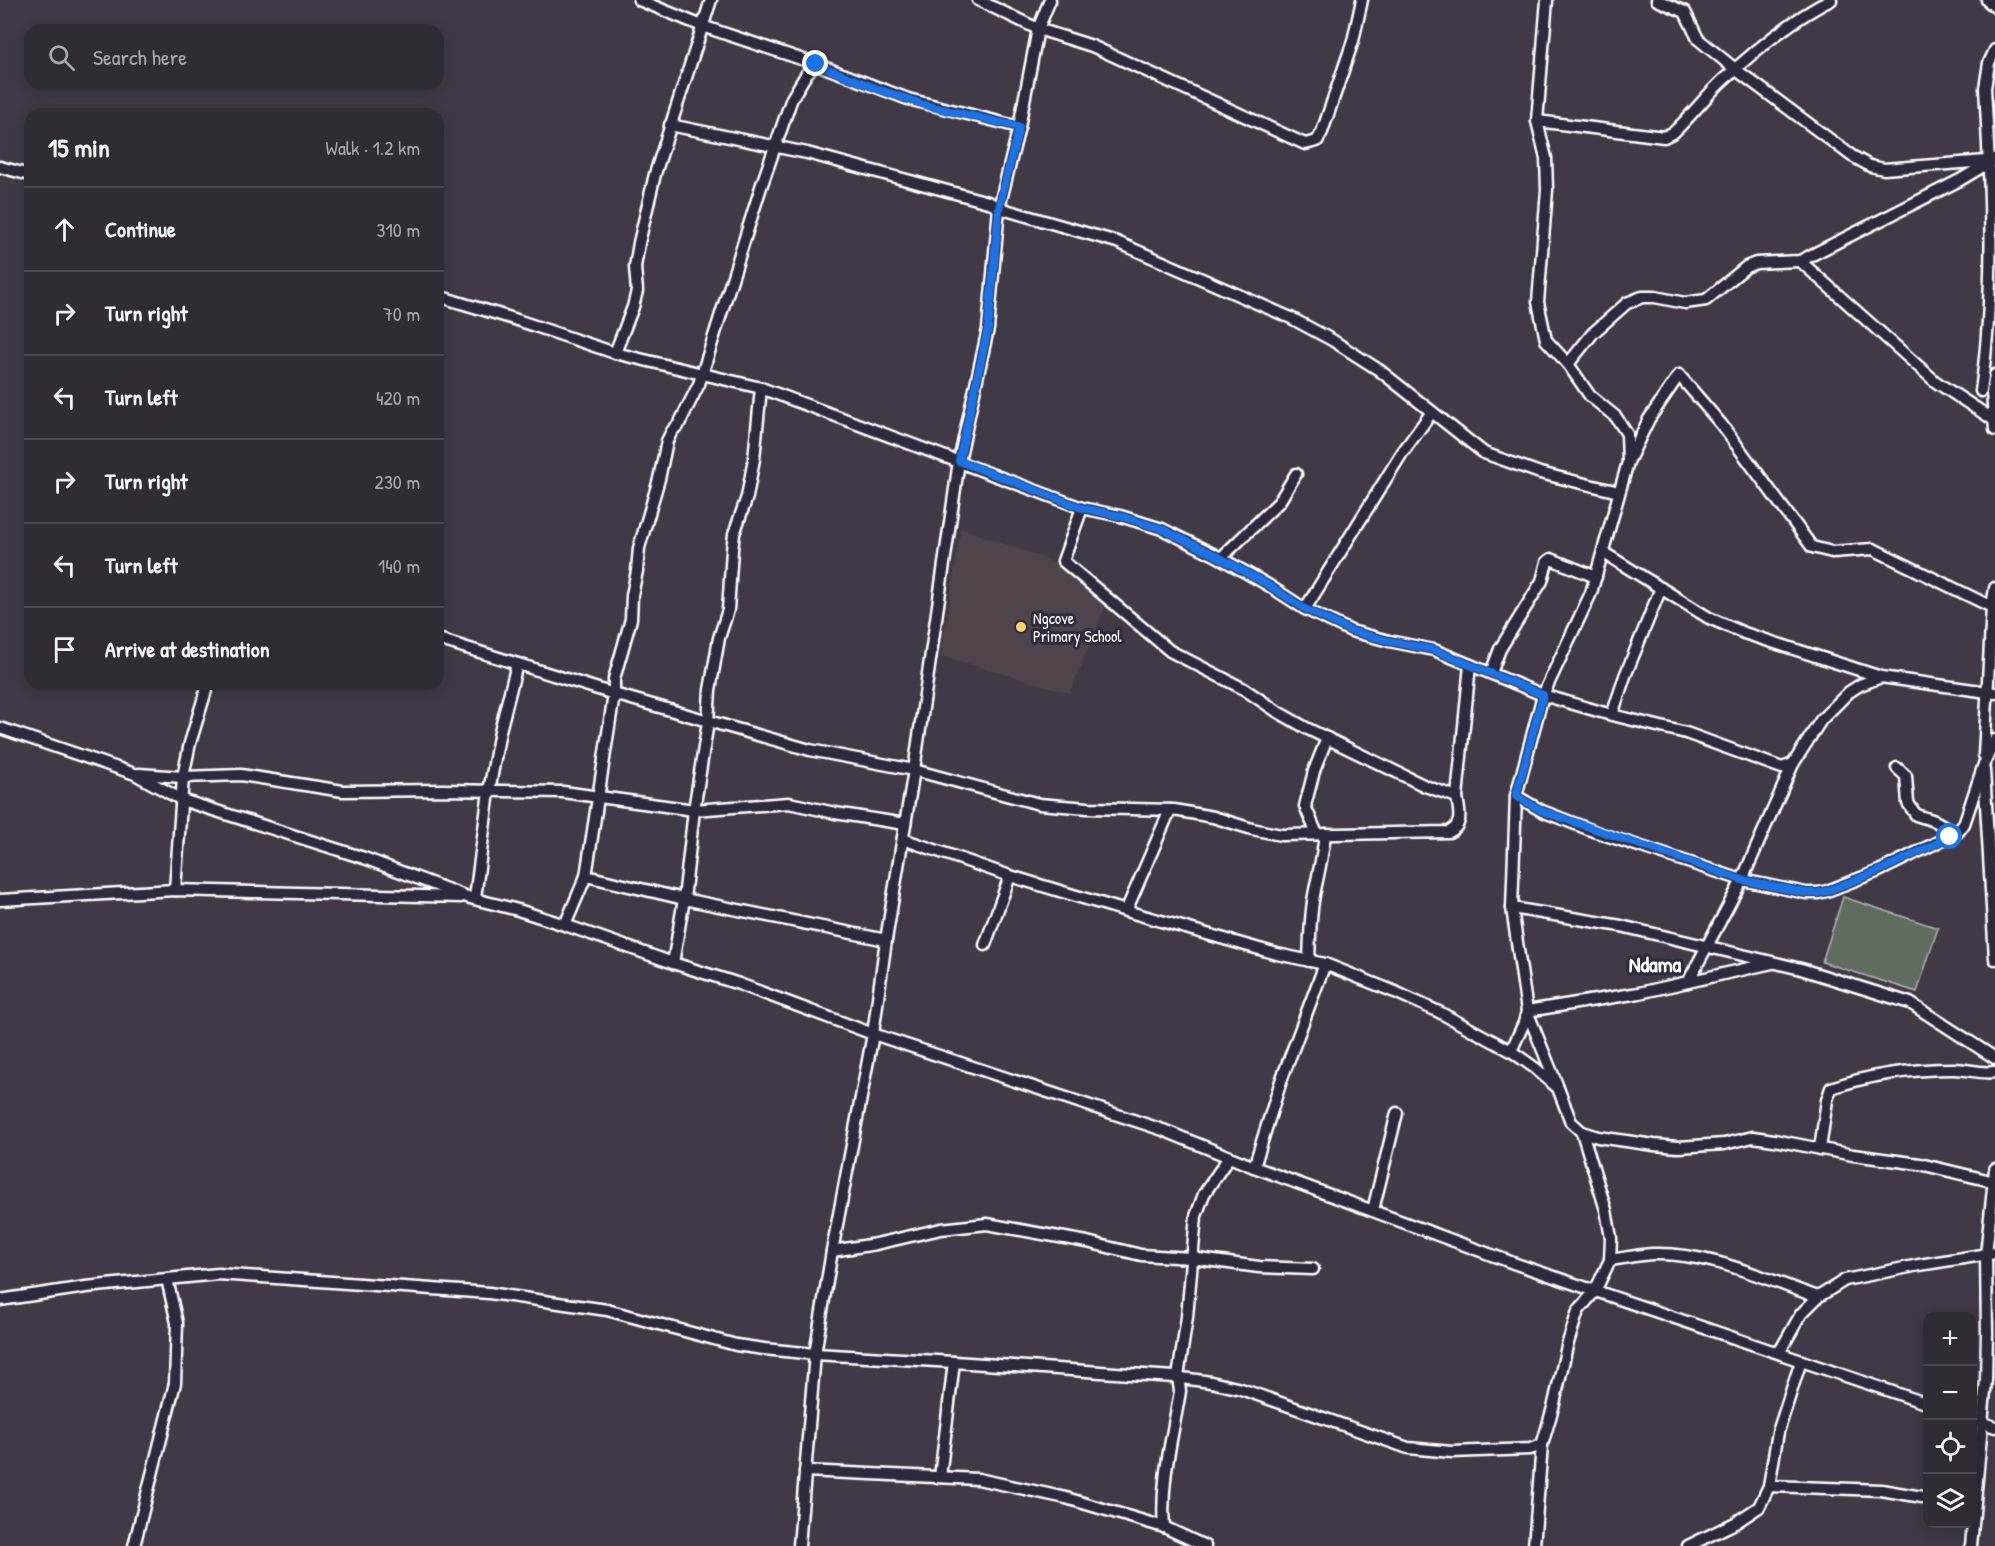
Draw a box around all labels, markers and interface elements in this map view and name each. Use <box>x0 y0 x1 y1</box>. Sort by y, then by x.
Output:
search box <box>24 24 444 90</box>
icon: search <box>45 41 78 74</box>
text: Search here <box>93 42 187 72</box>
route end <box>802 50 828 76</box>
text: 15 min <box>48 130 110 165</box>
text: Walk · 1.2 km <box>326 134 420 161</box>
icon: ahead <box>48 213 81 246</box>
text: Continue <box>105 214 176 244</box>
text: 310 m <box>377 216 420 243</box>
icon: right <box>48 297 81 330</box>
text: Turn right <box>105 298 188 328</box>
text: 70 m <box>383 300 420 327</box>
icon: left <box>48 381 81 414</box>
text: Turn left <box>105 382 178 412</box>
text: 420 m <box>376 384 420 411</box>
icon: right <box>48 465 81 498</box>
text: Turn right <box>105 466 188 496</box>
text: 230 m <box>375 468 420 495</box>
icon: left <box>48 549 81 582</box>
text: Turn left <box>105 550 178 580</box>
text: 140 m <box>378 552 420 579</box>
place label: Ngcove Primary School <box>1033 607 1122 647</box>
marker: Ngcove Primary School <box>1014 620 1028 634</box>
icon: arrive <box>48 633 81 666</box>
text: Arrive at destination <box>105 634 270 664</box>
route start <box>1936 823 1962 849</box>
district label: Ndama <box>1629 949 1682 979</box>
map controls <box>1923 1312 1977 1528</box>
button: + <box>1923 1312 1977 1366</box>
button: − <box>1923 1366 1977 1420</box>
button: locate <box>1923 1420 1977 1474</box>
button: layers <box>1923 1474 1977 1528</box>

